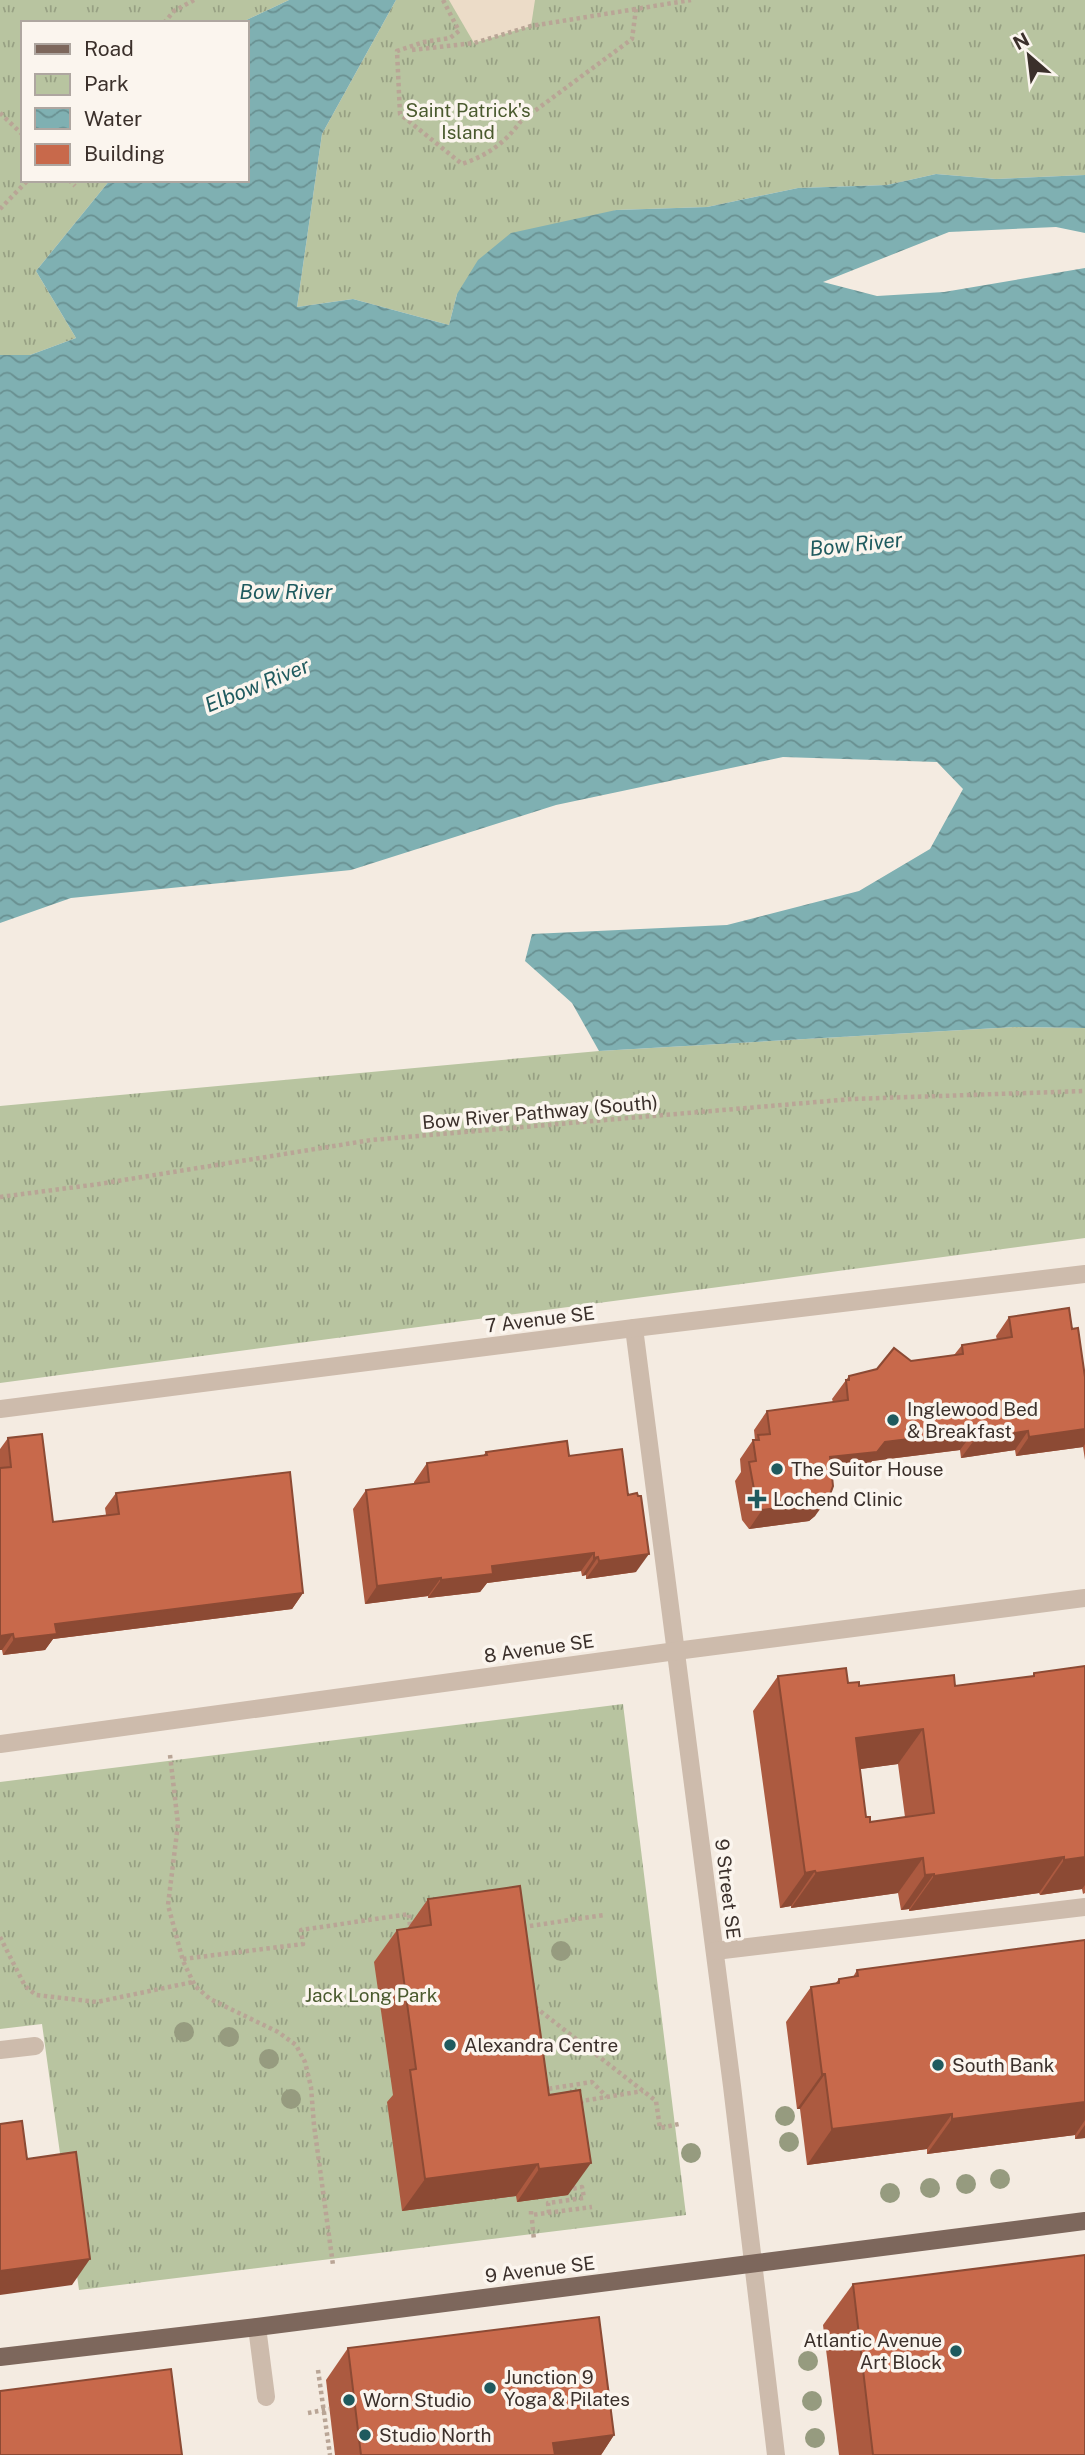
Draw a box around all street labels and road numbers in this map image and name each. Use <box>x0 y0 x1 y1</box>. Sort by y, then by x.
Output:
street label: Bow River Pathway (South) <box>421 1091 659 1133</box>
street label: 7 Avenue SE <box>484 1301 596 1337</box>
street label: 8 Avenue SE <box>482 1629 596 1667</box>
street label: 9 Street SE <box>711 1838 745 1940</box>
street label: 9 Avenue SE <box>484 2251 596 2287</box>

